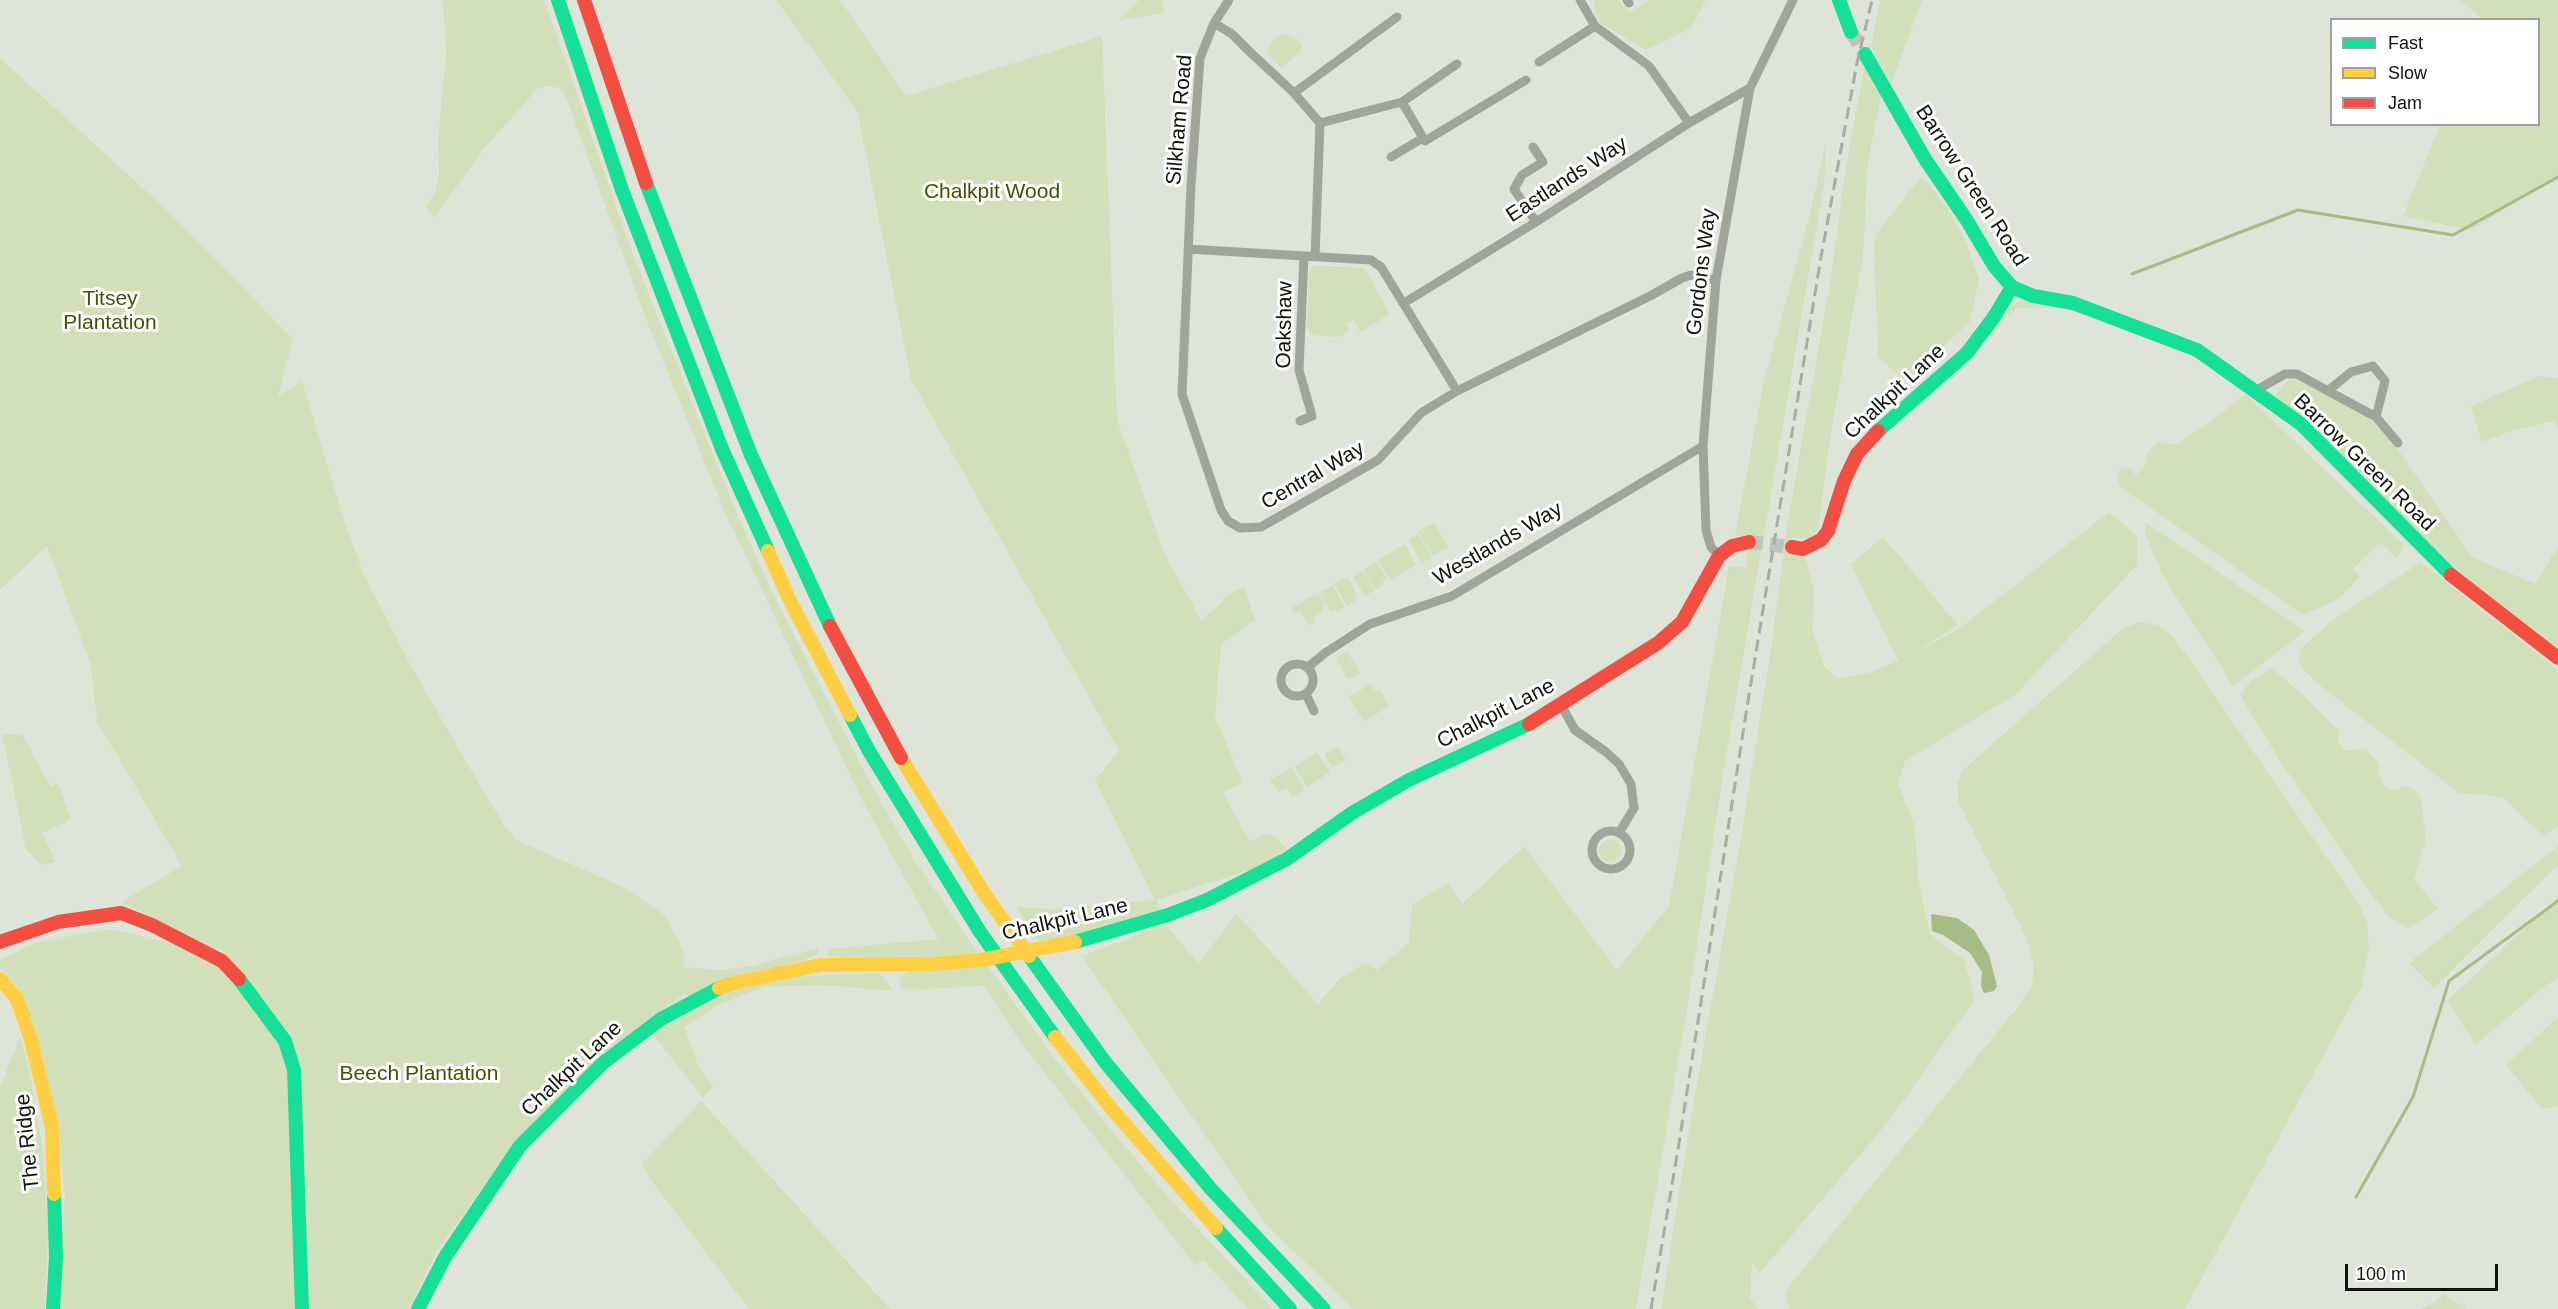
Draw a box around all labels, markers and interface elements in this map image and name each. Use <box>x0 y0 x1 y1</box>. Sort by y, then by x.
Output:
legend <box>2330 18 2540 126</box>
text: Fast <box>2388 33 2423 53</box>
street label: Silkham Road <box>1162 54 1198 186</box>
text: Slow <box>2388 63 2427 83</box>
text: Jam <box>2388 93 2422 113</box>
street label: Barrow Green Road <box>1910 101 2032 271</box>
street label: Eastlands Way <box>1502 132 1632 228</box>
park label: Chalkpit Wood <box>924 179 1060 205</box>
street label: Gordons Way <box>1682 207 1722 337</box>
street label: Oakshaw <box>1272 281 1298 369</box>
park label: Titsey Plantation <box>63 286 157 336</box>
street label: Chalkpit Lane <box>1839 339 1951 445</box>
street label: Barrow Green Road <box>2288 389 2440 537</box>
street label: Central Way <box>1257 436 1369 516</box>
street label: Westlands Way <box>1429 497 1567 591</box>
street label: Chalkpit Lane <box>1433 674 1559 754</box>
street label: Chalkpit Lane <box>1000 893 1130 947</box>
street label: Chalkpit Lane <box>516 1016 628 1122</box>
park label: Beech Plantation <box>340 1061 498 1087</box>
street label: The Ridge <box>10 1093 46 1191</box>
scale bar <box>2348 1252 2501 1290</box>
text: 100 m <box>2356 1264 2406 1284</box>

